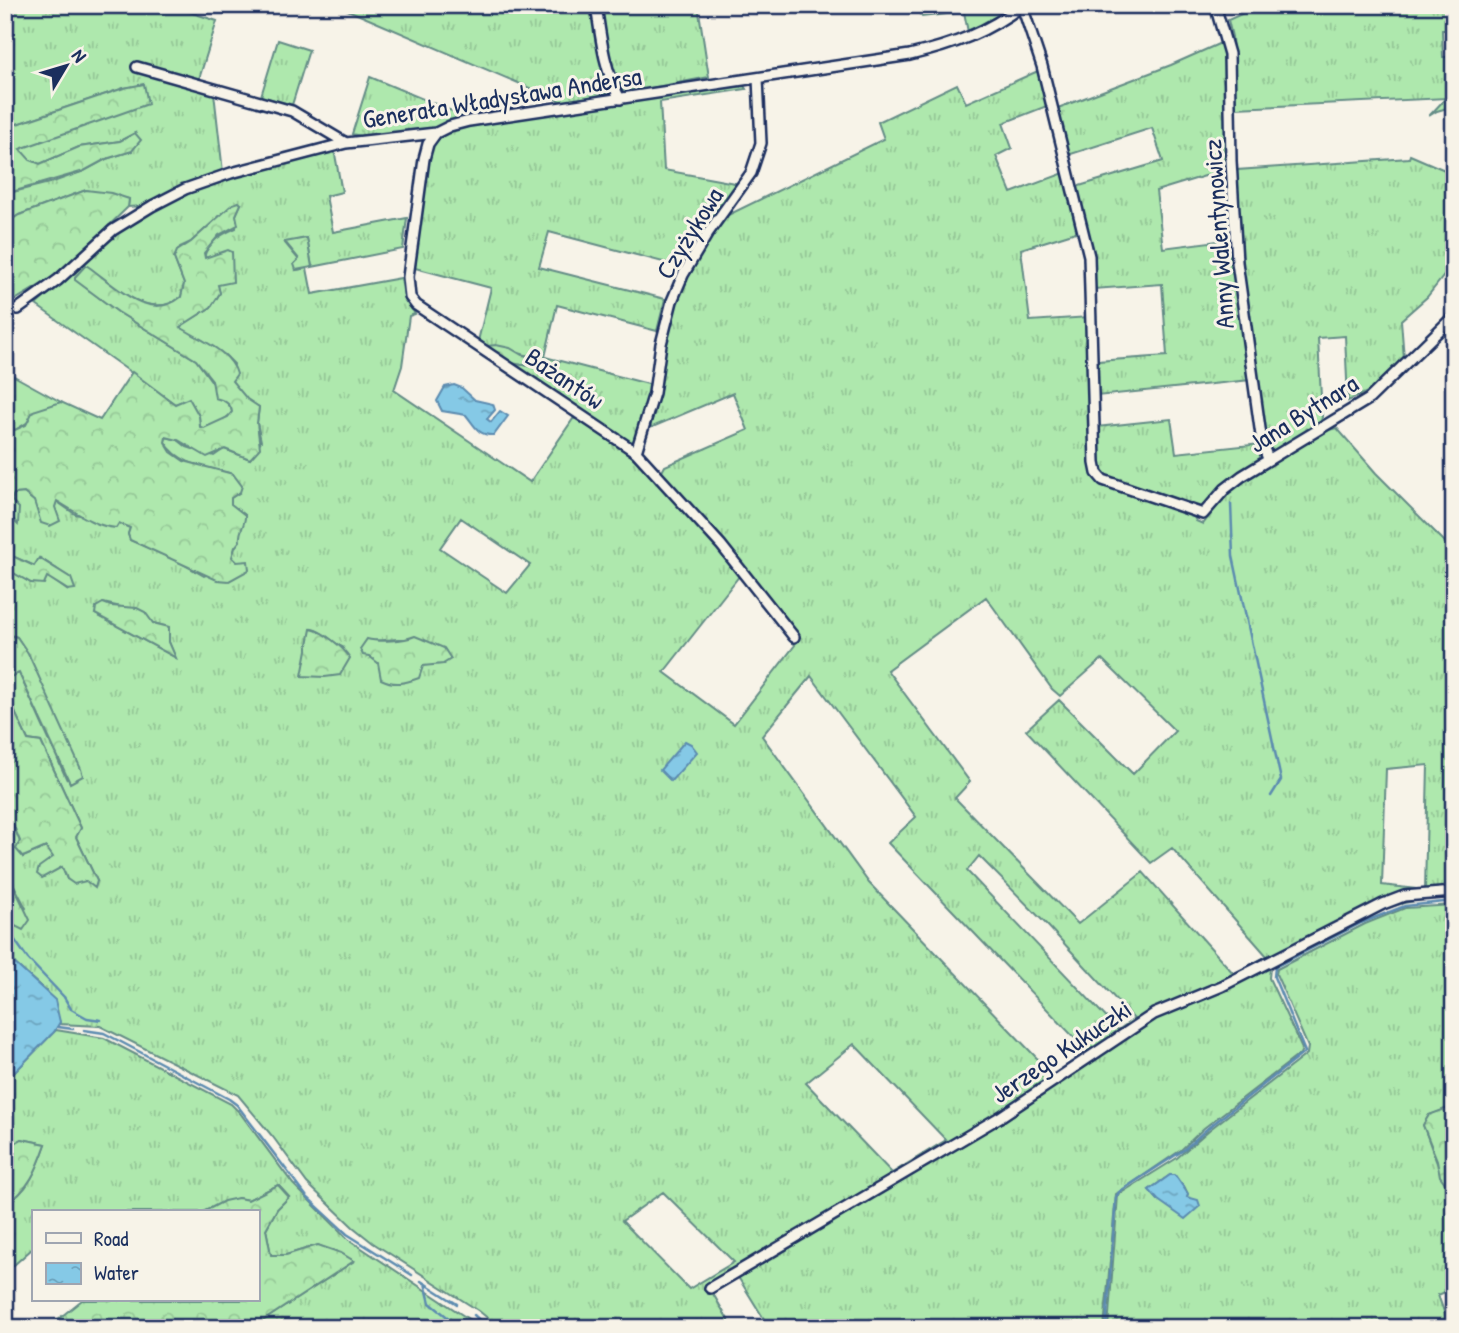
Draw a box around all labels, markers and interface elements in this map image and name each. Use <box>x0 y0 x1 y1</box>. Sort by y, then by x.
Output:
north arrow <box>32 32 102 102</box>
text: N <box>66 44 93 68</box>
street label: Generała Władysława Andersa <box>360 58 644 136</box>
street label: Anny Walentynowicz <box>1194 138 1242 330</box>
street label: Czyżykowa <box>647 180 731 286</box>
street label: Bażantów <box>519 339 611 417</box>
street label: Jana Bytnara <box>1242 366 1364 460</box>
street label: Jerzego Kukuczki <box>984 991 1138 1111</box>
legend <box>32 1210 259 1302</box>
text: Road <box>94 1224 128 1253</box>
text: Water <box>94 1258 139 1287</box>

